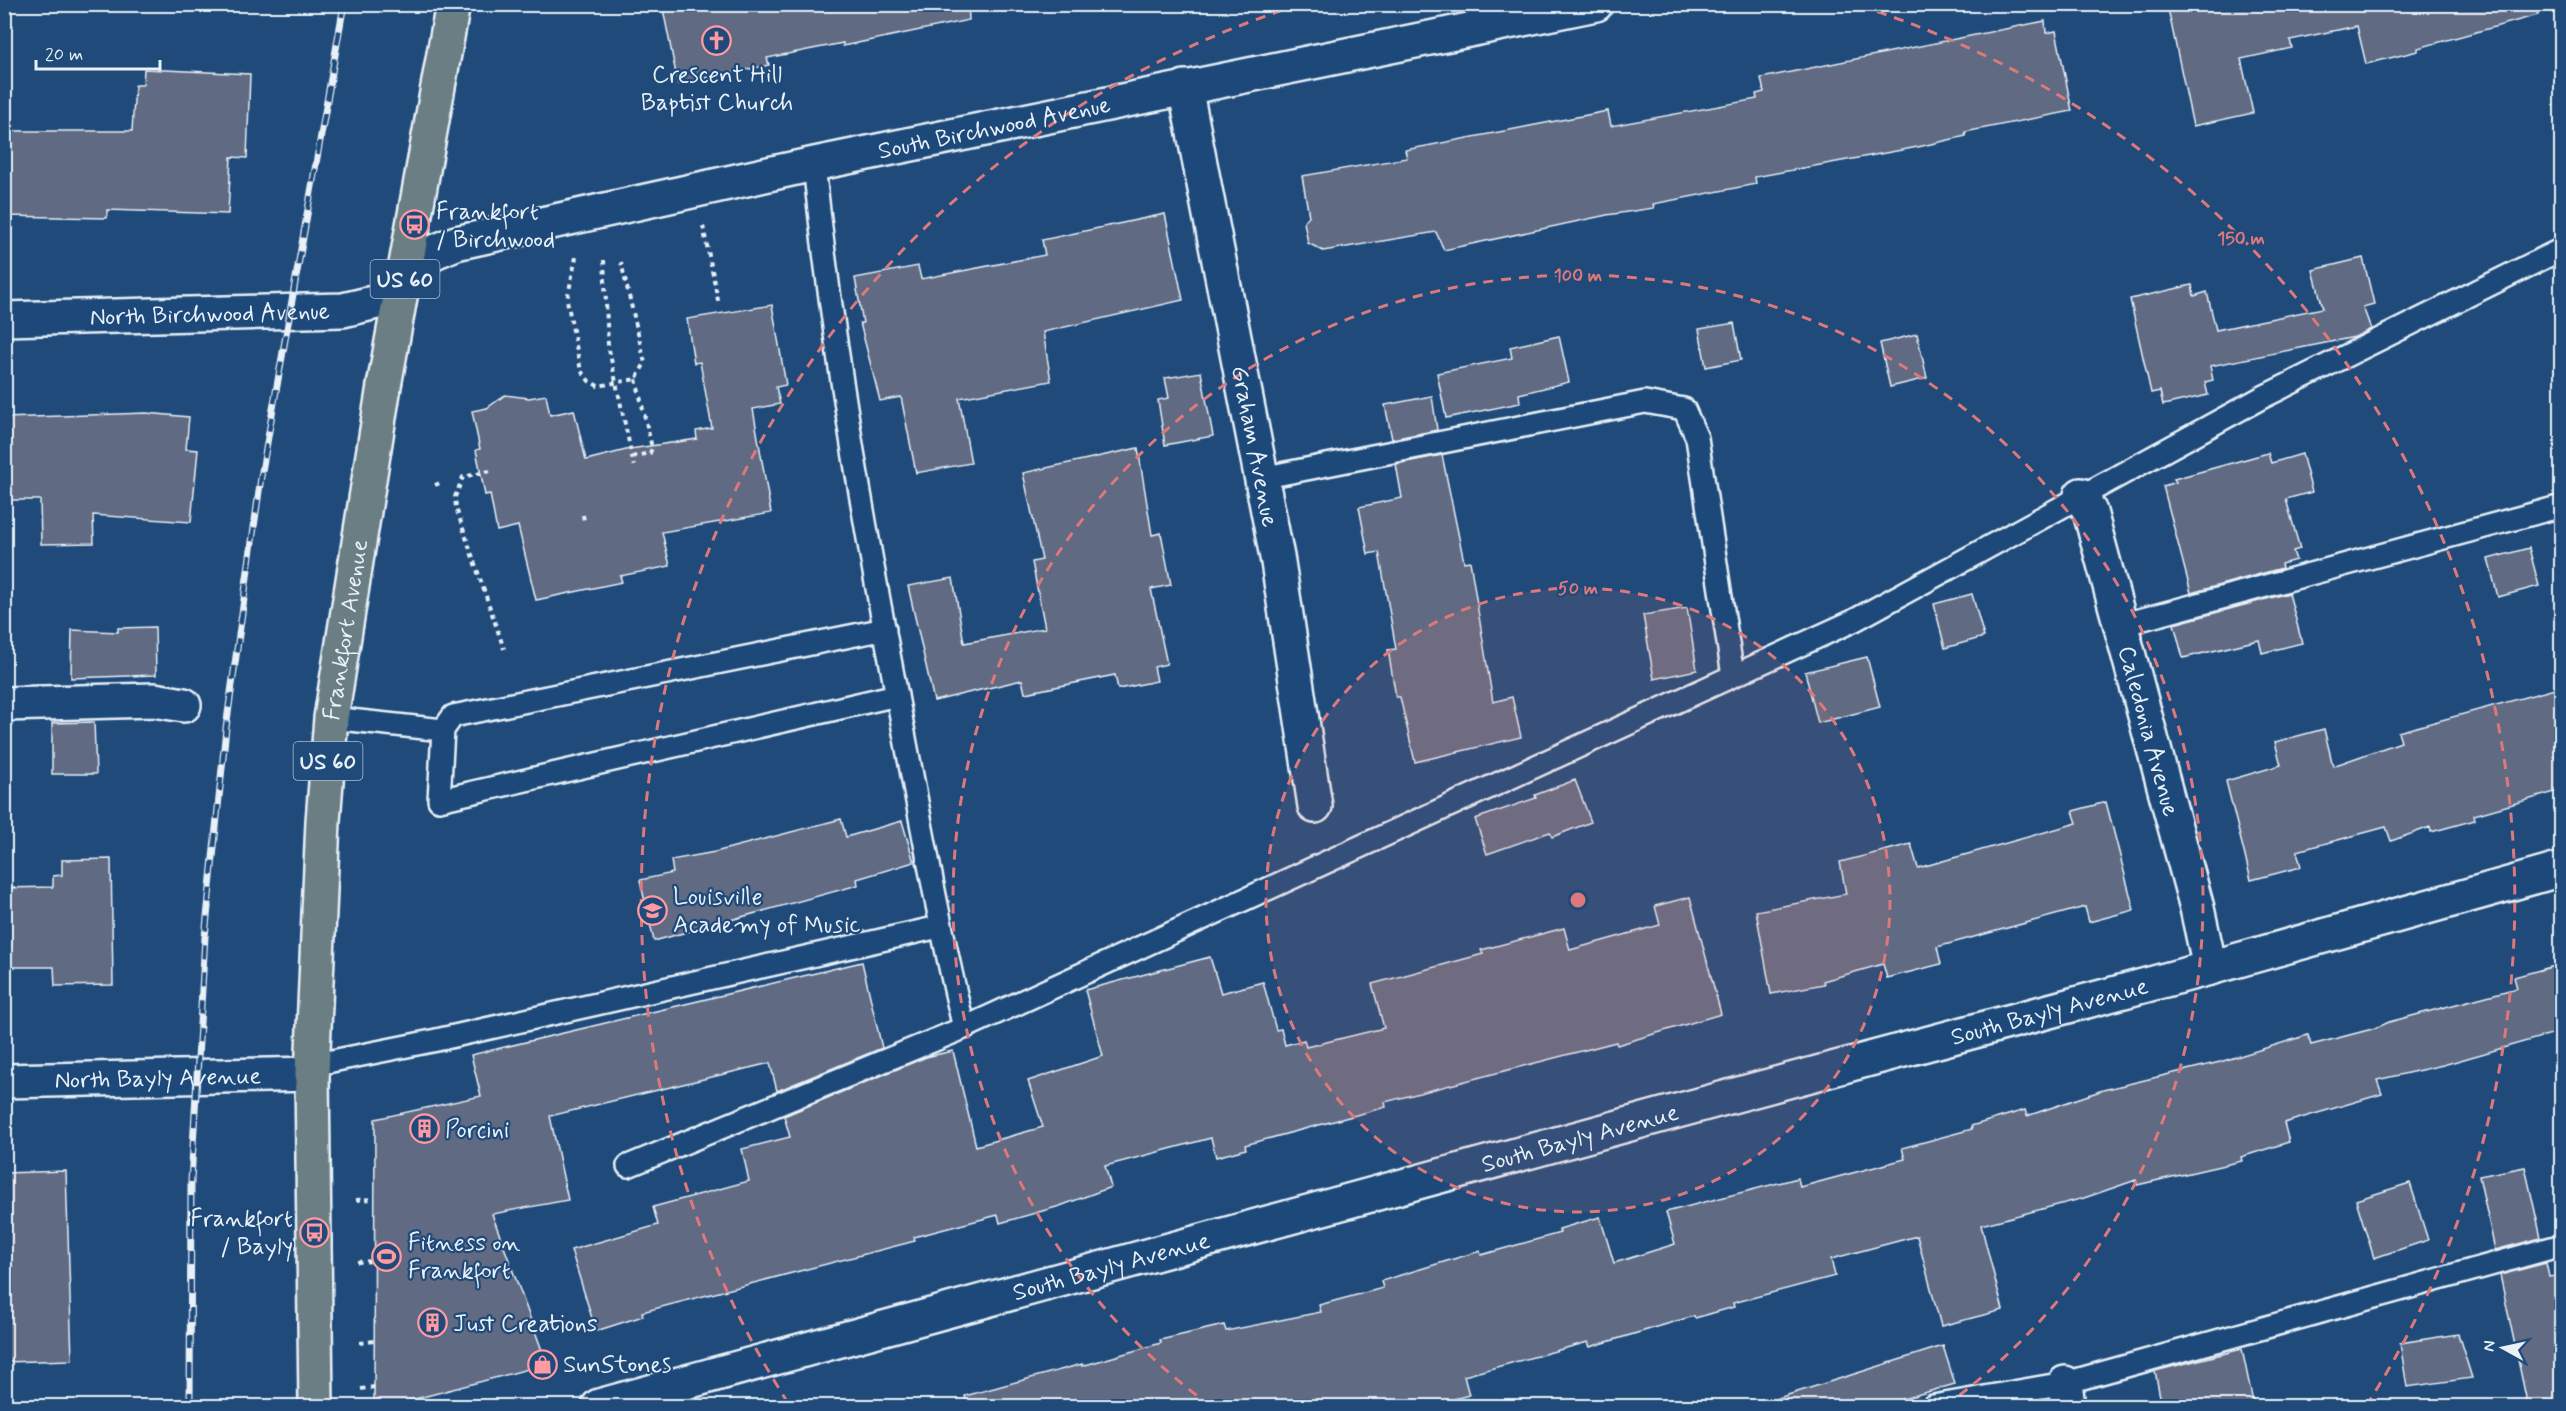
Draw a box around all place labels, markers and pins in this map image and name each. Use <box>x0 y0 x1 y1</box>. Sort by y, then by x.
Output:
church icon: Crescent Hill Baptist Church <box>701 25 733 57</box>
place label: Crescent Hill Baptist Church <box>641 60 793 119</box>
place label: Frankfort / Birchwood <box>436 197 555 256</box>
bus stop icon: Frankfort / Birchwood <box>399 209 431 241</box>
place label: Louisville Academy of Music <box>673 882 861 941</box>
centre of rings <box>1568 890 1588 910</box>
school or university icon: Louisville Academy of Music <box>636 894 668 926</box>
building icon: Porcini <box>408 1113 440 1145</box>
place label: Porcini <box>445 1115 509 1146</box>
place label: Frankfort / Bayly <box>190 1204 293 1263</box>
bus stop icon: Frankfort / Bayly <box>298 1216 330 1248</box>
place label: Fitness on Frankfort <box>408 1228 521 1289</box>
sports icon: Fitness on Frankfort <box>371 1240 403 1272</box>
building icon: Just Creations <box>416 1307 448 1339</box>
place label: Just Creations <box>453 1309 598 1340</box>
shop icon: SunStones <box>526 1348 558 1380</box>
place label: SunStones <box>563 1350 672 1381</box>

